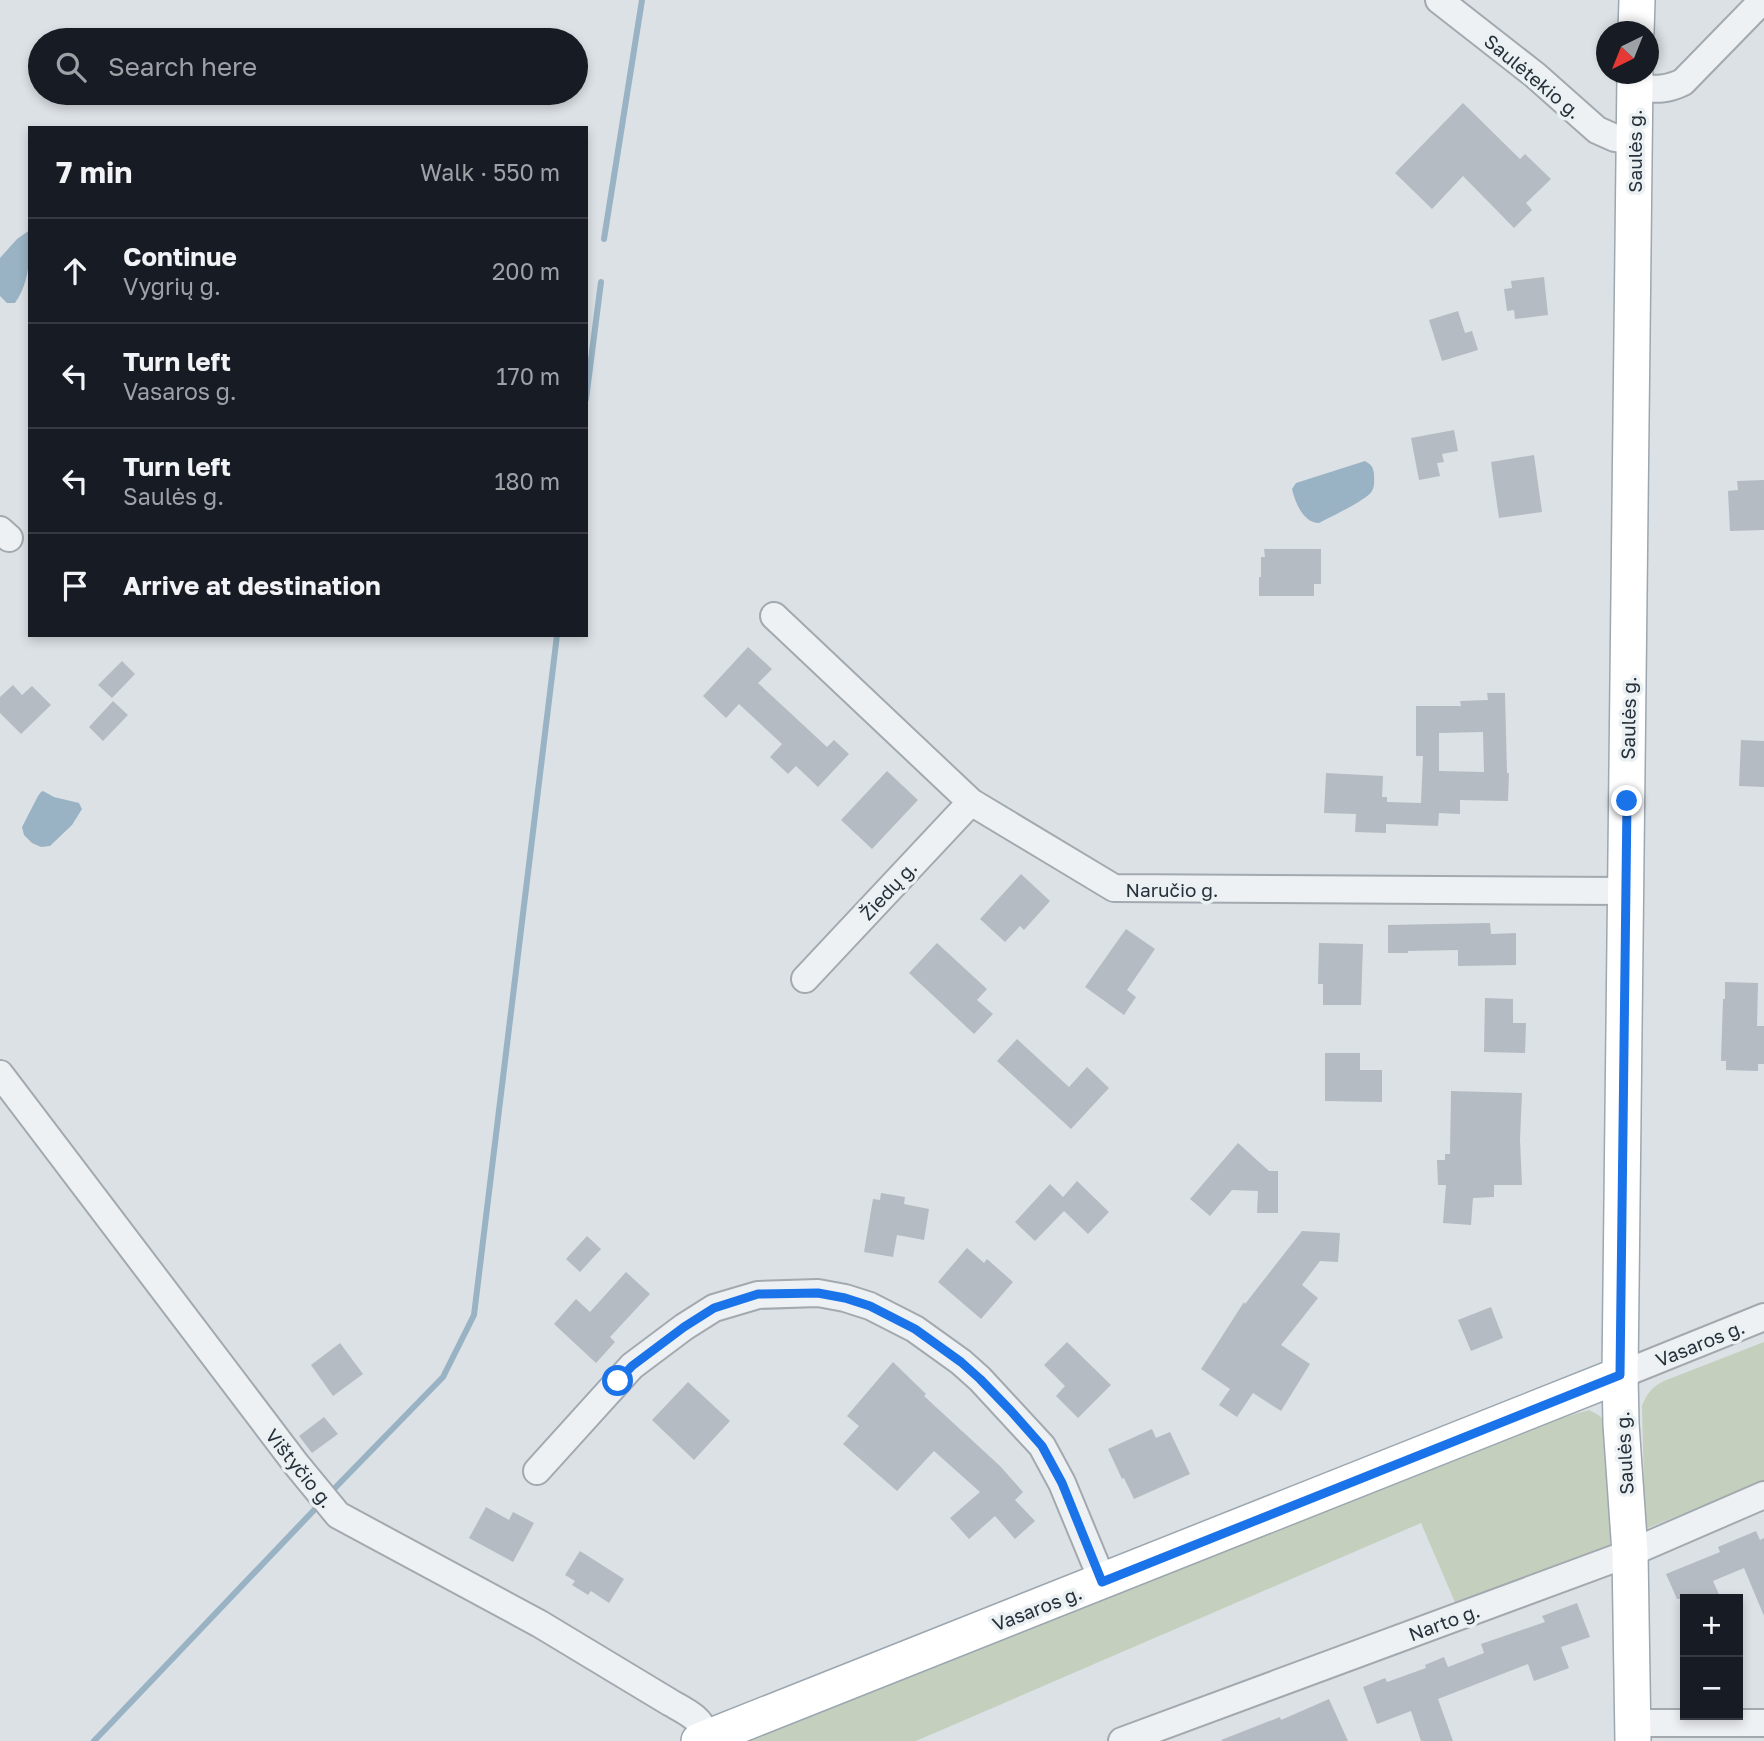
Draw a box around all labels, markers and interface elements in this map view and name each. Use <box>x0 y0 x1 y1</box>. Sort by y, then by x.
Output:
north arrow <box>1596 21 1659 84</box>
search box <box>28 28 588 105</box>
street label: Saulėtekio g. <box>1480 29 1586 123</box>
icon: search <box>52 48 90 86</box>
text: Search here <box>108 51 257 82</box>
street label: Saulės g. <box>1623 109 1646 193</box>
text: 7 min <box>56 154 132 190</box>
text: Walk · 550 m <box>420 158 560 186</box>
text: Continue <box>123 241 237 272</box>
icon: ahead <box>56 252 94 290</box>
text: 200 m <box>492 257 560 285</box>
text: Vygrių g. <box>123 272 221 300</box>
text: Turn left <box>123 346 231 377</box>
icon: left <box>56 357 94 395</box>
text: 170 m <box>496 362 560 390</box>
text: Vasaros g. <box>123 377 237 405</box>
text: Turn left <box>123 451 231 482</box>
icon: left <box>56 462 94 500</box>
text: 180 m <box>494 467 560 495</box>
text: Saulės g. <box>123 482 224 510</box>
icon: arrive <box>56 567 94 605</box>
text: Arrive at destination <box>123 570 381 601</box>
street label: Saulės g. <box>1616 676 1640 760</box>
route end <box>1611 785 1642 816</box>
street label: Žiedų g. <box>855 856 921 924</box>
street label: Naručio g. <box>1125 878 1219 901</box>
street label: Vasaros g. <box>1652 1315 1748 1371</box>
route start <box>602 1365 633 1396</box>
street label: Saulės g. <box>1610 1411 1638 1495</box>
street label: Vištyčio g. <box>261 1424 339 1512</box>
street label: Vasaros g. <box>989 1580 1085 1636</box>
map controls <box>1680 1594 1743 1720</box>
button: + <box>1680 1594 1743 1657</box>
street label: Narto g. <box>1405 1599 1483 1645</box>
button: − <box>1680 1657 1743 1720</box>

